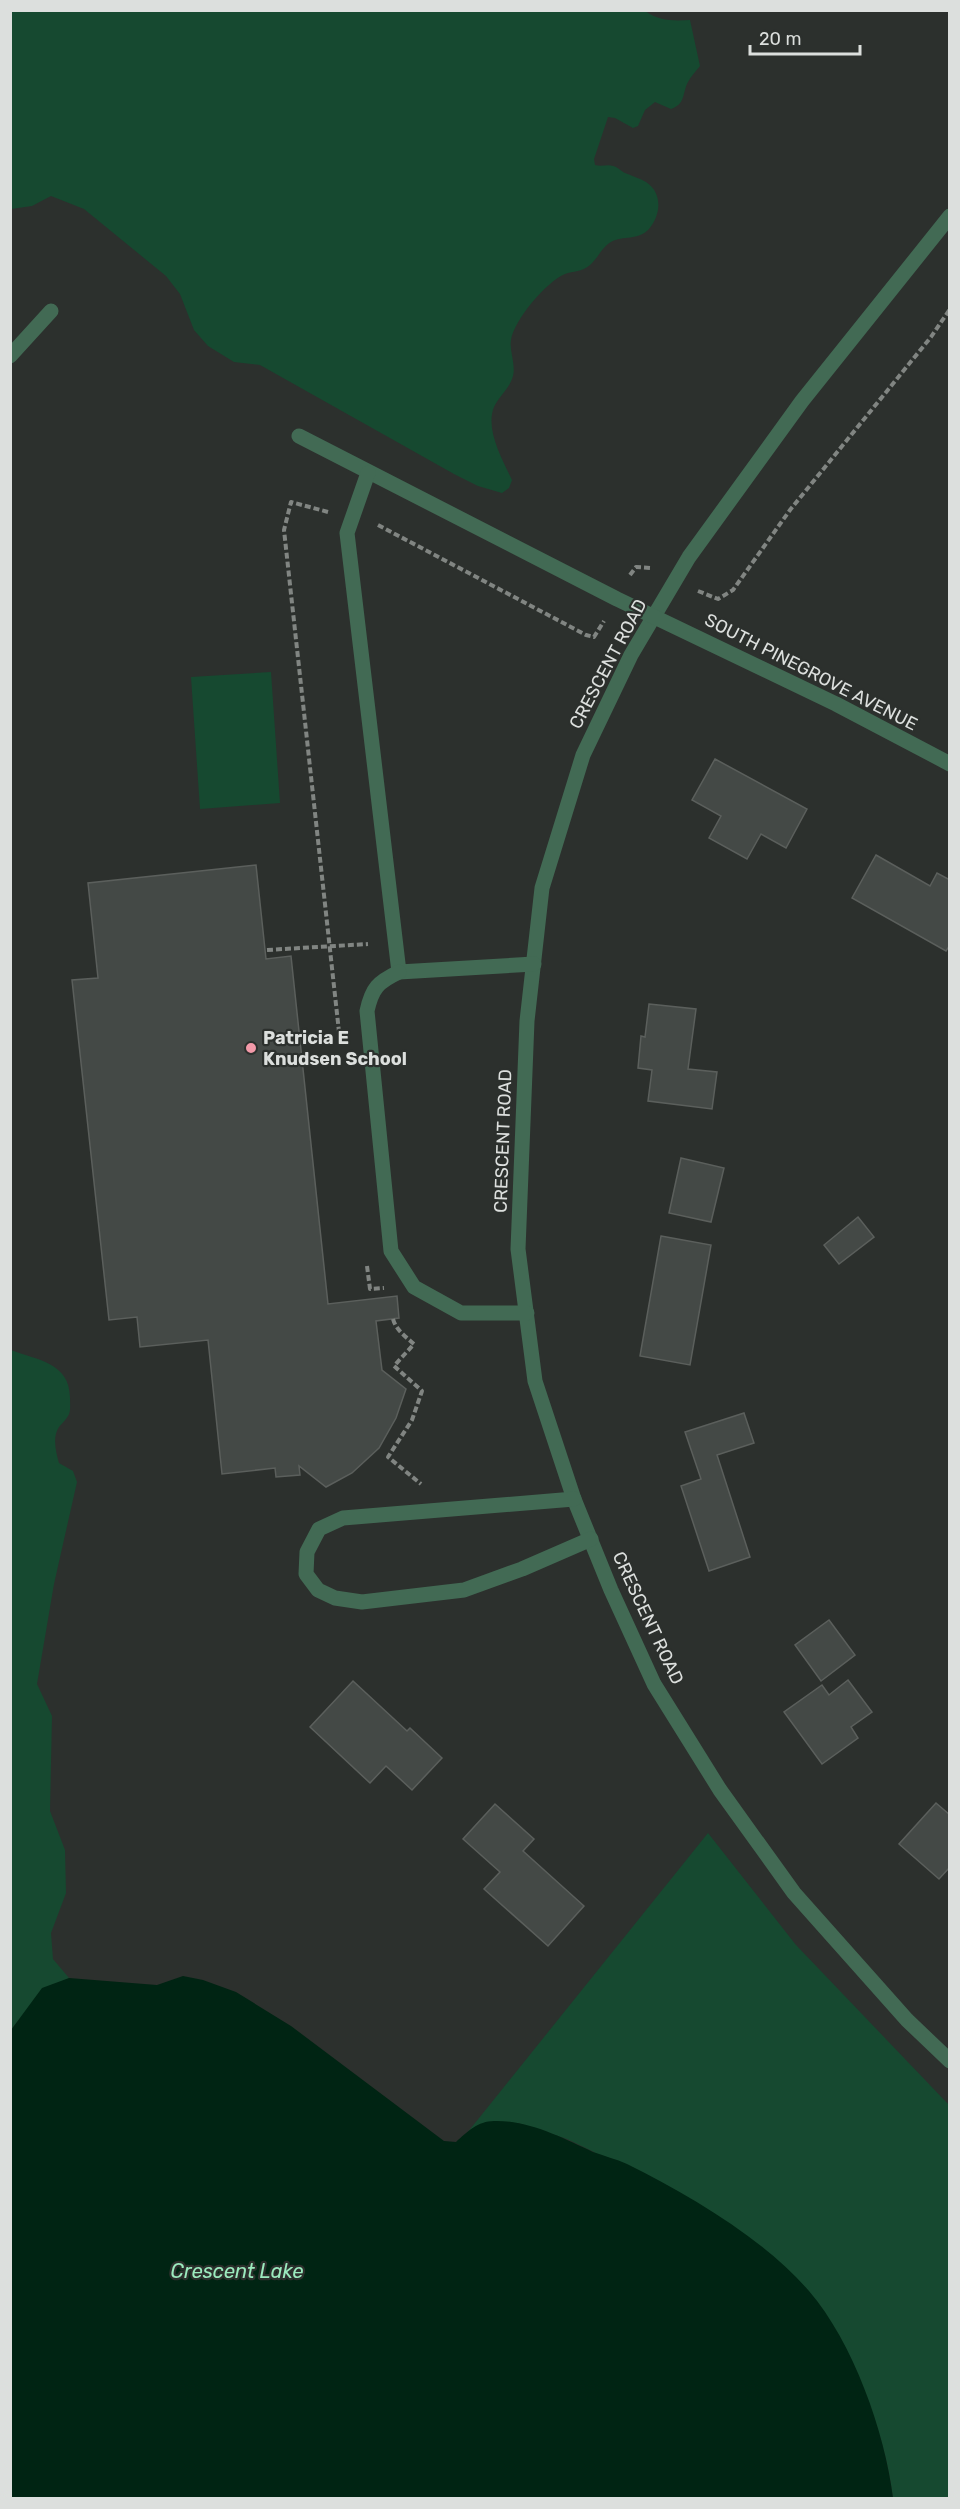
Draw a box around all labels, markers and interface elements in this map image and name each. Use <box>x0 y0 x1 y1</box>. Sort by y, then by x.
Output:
scale bar <box>750 18 860 56</box>
text: 20 m <box>759 28 801 50</box>
street label: CRESCENT ROAD <box>565 595 651 733</box>
street label: SOUTH PINEGROVE AVENUE <box>701 609 921 735</box>
place label: Patricia E Knudsen School <box>263 1027 407 1070</box>
marker: Patricia E Knudsen School <box>244 1041 258 1055</box>
street label: CRESCENT ROAD <box>489 1069 517 1213</box>
street label: CRESCENT ROAD <box>608 1548 688 1688</box>
water label: Crescent Lake <box>171 2259 303 2283</box>

